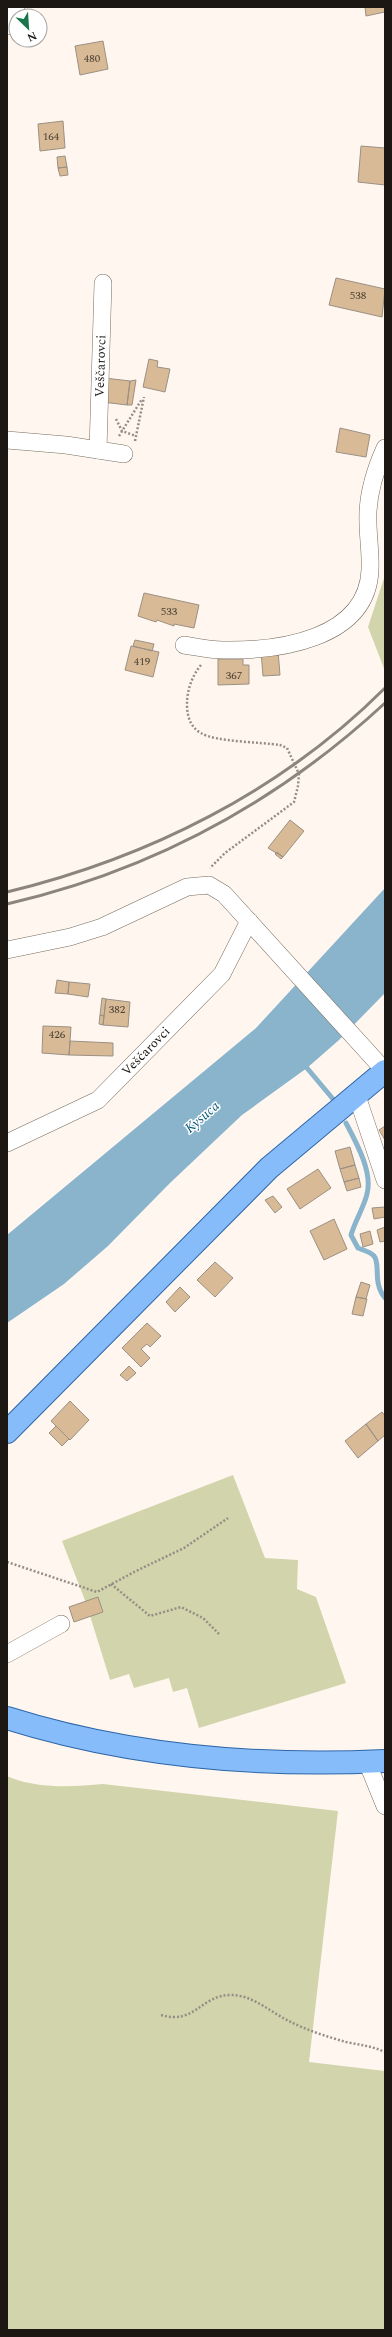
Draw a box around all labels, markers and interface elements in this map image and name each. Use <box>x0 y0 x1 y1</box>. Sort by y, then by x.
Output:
north arrow <box>8 8 48 48</box>
text: N <box>24 27 40 46</box>
house number: 480 <box>84 50 101 67</box>
house number: 164 <box>43 128 60 145</box>
house number: 538 <box>350 287 367 304</box>
street label: Veščarovci <box>90 335 111 397</box>
house number: 533 <box>161 603 178 620</box>
house number: 419 <box>134 653 151 670</box>
house number: 367 <box>226 667 243 684</box>
house number: 382 <box>109 1001 126 1018</box>
street label: Veščarovci <box>117 1022 175 1080</box>
house number: 426 <box>49 1026 66 1043</box>
water label: Kysuca <box>180 1096 224 1138</box>

